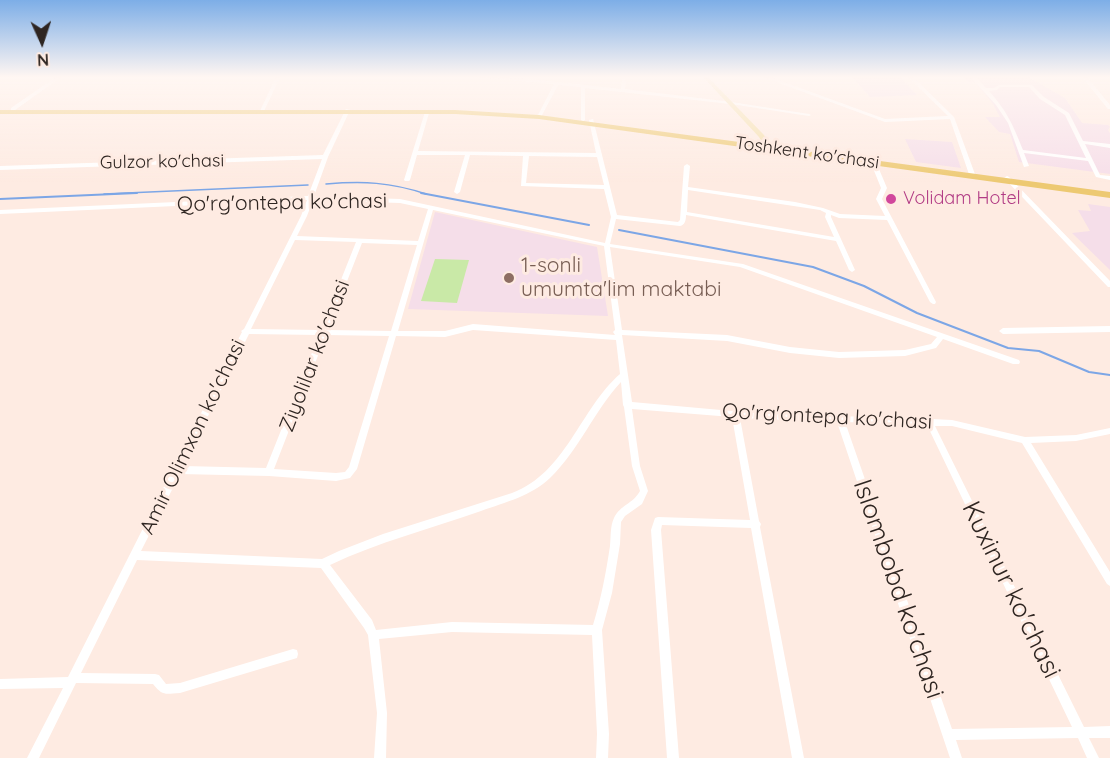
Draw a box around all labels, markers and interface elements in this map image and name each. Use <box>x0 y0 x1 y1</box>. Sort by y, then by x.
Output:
north arrow <box>12 12 72 72</box>
text: N <box>37 50 49 70</box>
street label: Toshkent ko'chasi <box>734 132 880 174</box>
street label: Gulzor ko'chasi <box>100 150 224 174</box>
place label: Volidam Hotel <box>903 188 1021 210</box>
street label: Qo'rg'ontepa ko'chasi <box>177 189 387 217</box>
marker: Volidam Hotel <box>884 192 898 206</box>
place label: 1-sonli umumta'lim maktabi <box>521 253 721 303</box>
marker: 1-sonli umumta'lim maktabi <box>502 271 516 285</box>
street label: Ziyolilar ko'chasi <box>274 277 356 435</box>
street label: Amir Olimxon ko'chasi <box>135 336 251 538</box>
street label: Qo'rg'ontepa ko'chasi <box>721 399 933 435</box>
street label: Islombobd ko'chasi <box>846 475 950 703</box>
street label: Kuxinur ko'chasi <box>955 496 1067 684</box>

